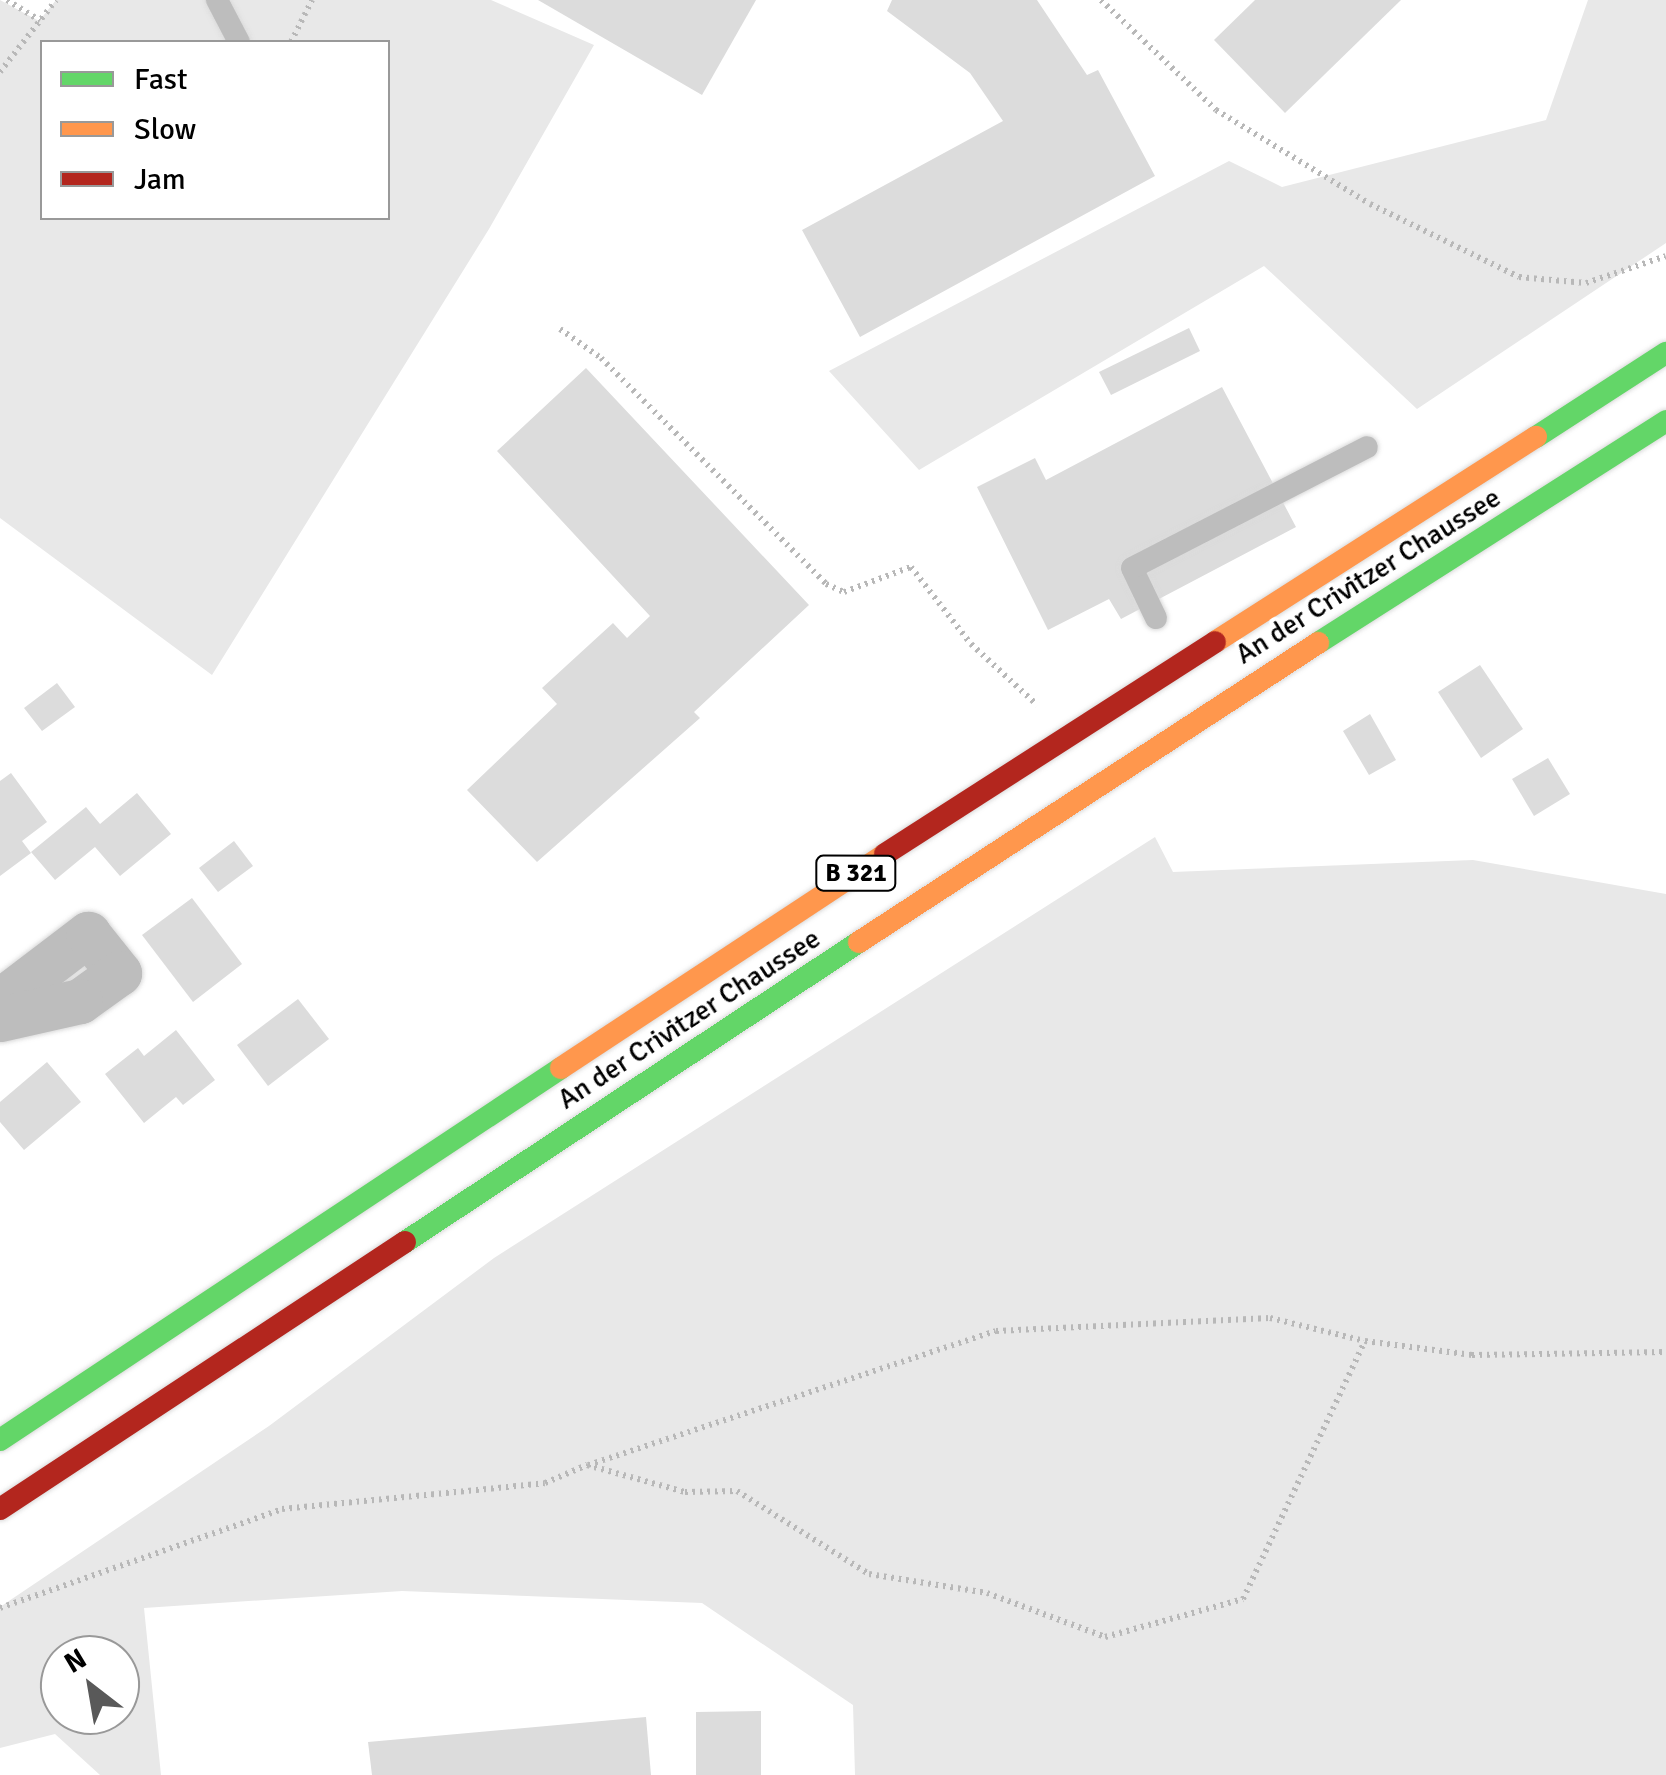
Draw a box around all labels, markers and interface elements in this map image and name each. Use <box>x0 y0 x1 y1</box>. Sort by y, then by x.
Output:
legend <box>40 40 390 220</box>
text: Fast <box>134 61 187 98</box>
text: Slow <box>134 111 196 148</box>
text: Jam <box>134 161 186 198</box>
street label: An der Crivitzer Chaussee <box>1229 481 1507 671</box>
road number: B 321 <box>814 853 898 893</box>
street label: An der Crivitzer Chaussee <box>552 922 826 1116</box>
north arrow <box>40 1635 140 1735</box>
text: N <box>58 1641 93 1681</box>

